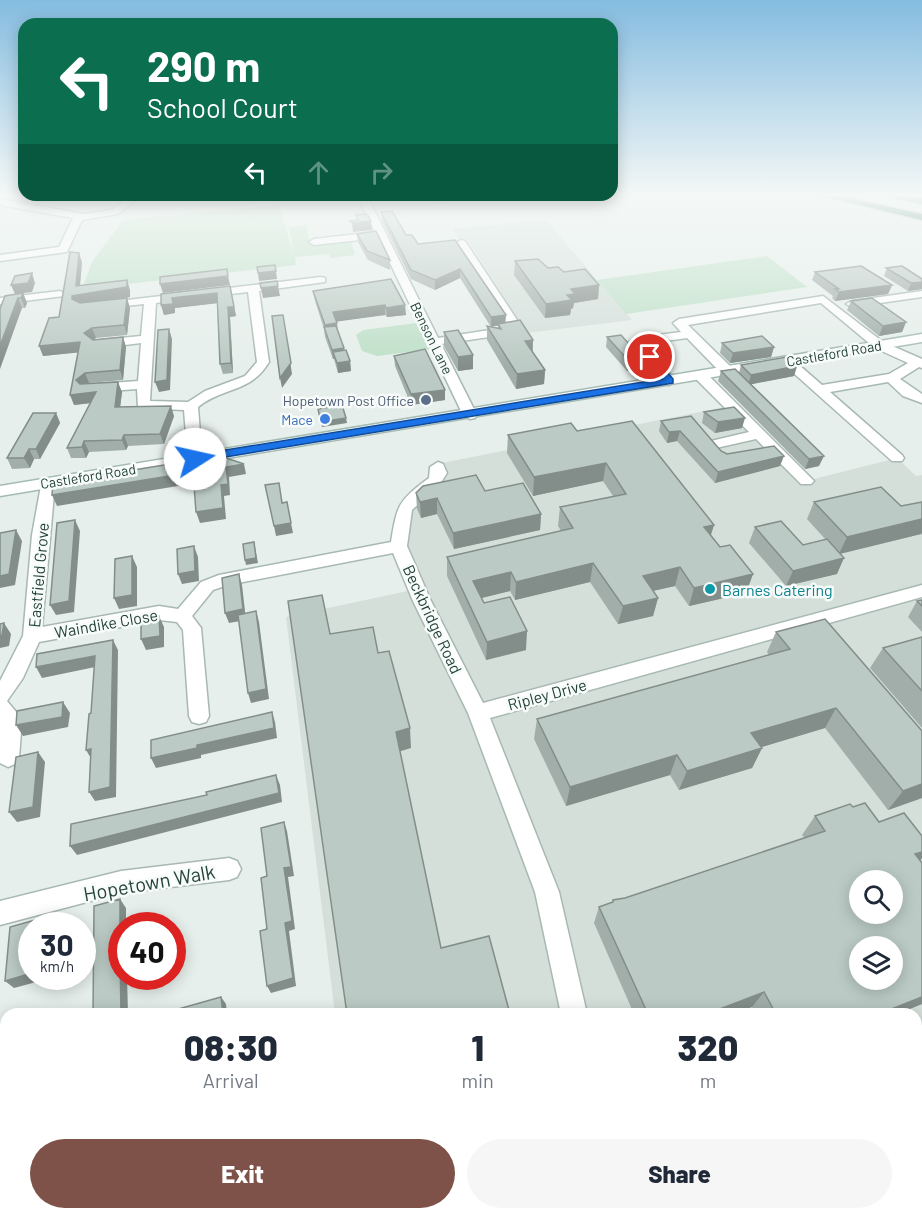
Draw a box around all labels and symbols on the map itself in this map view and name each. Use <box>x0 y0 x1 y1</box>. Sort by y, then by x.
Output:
street label: Benson Lane <box>407 299 457 377</box>
pin <box>624 331 675 382</box>
street label: Castleford Road <box>785 336 883 370</box>
place label: Hopetown Post Office <box>283 392 414 409</box>
marker: Hopetown Post Office <box>419 393 433 407</box>
place label: Mace <box>281 411 313 428</box>
marker: Mace <box>318 412 332 426</box>
position arrow <box>163 427 227 491</box>
street label: Castleford Road <box>39 460 137 492</box>
street label: Eastfield Grove <box>24 522 52 628</box>
street label: Beckbridge Road <box>399 562 467 676</box>
place label: Barnes Catering <box>722 580 833 599</box>
marker: Barnes Catering <box>703 582 717 596</box>
street label: Waindike Close <box>53 605 159 641</box>
street label: Ripley Drive <box>505 674 589 714</box>
street label: Hopetown Walk <box>81 859 217 905</box>
speed limit sign: 40 <box>108 912 186 990</box>

